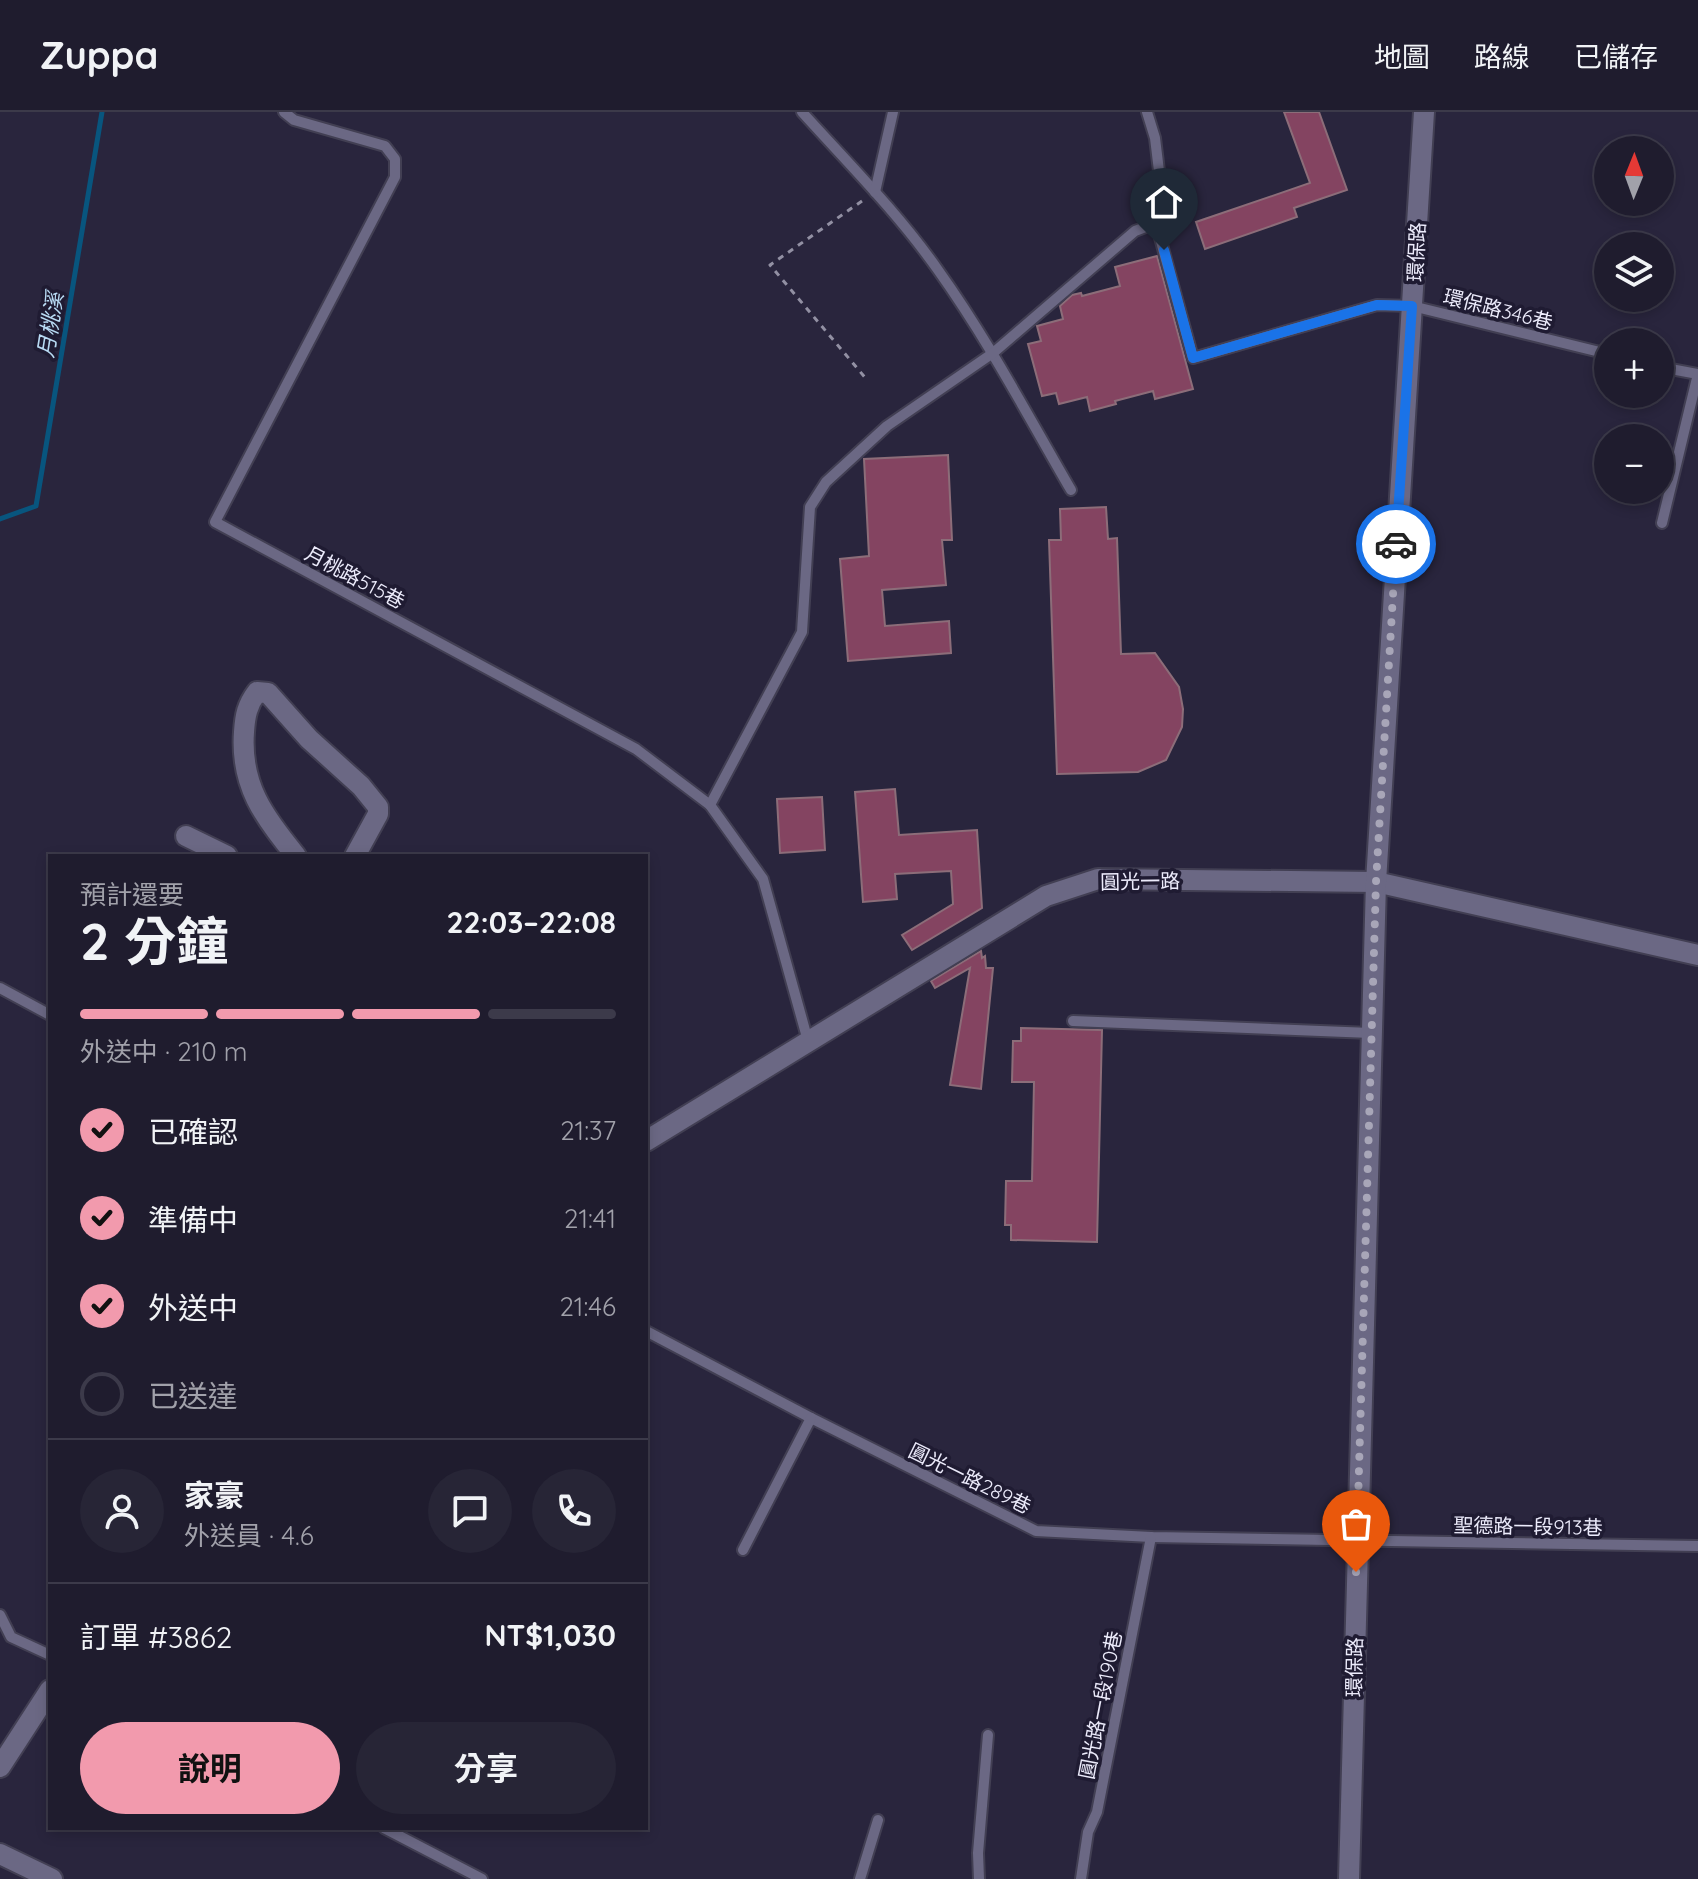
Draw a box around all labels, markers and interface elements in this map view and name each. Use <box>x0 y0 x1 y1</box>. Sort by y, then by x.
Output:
text: Zuppa <box>40 31 158 79</box>
text: 地圖 <box>1374 39 1430 74</box>
text: 路線 <box>1474 39 1530 74</box>
text: 已儲存 <box>1574 39 1658 74</box>
north arrow <box>1594 136 1674 216</box>
map controls <box>1594 136 1674 504</box>
pin <box>1130 168 1198 250</box>
icon: home <box>1142 180 1186 224</box>
street label: 環保路 <box>1402 221 1430 283</box>
button: layers <box>1594 232 1674 312</box>
street label: 環保路346巷 <box>1441 283 1555 335</box>
water label: 月桃溪 <box>31 287 69 360</box>
button: + <box>1594 328 1674 408</box>
button: − <box>1594 424 1674 504</box>
courier <box>1356 504 1436 584</box>
icon: car <box>1374 522 1418 566</box>
street label: 月桃路515巷 <box>301 540 409 614</box>
street label: 圓光一路 <box>1100 868 1180 894</box>
text: 預計還要 <box>80 878 184 911</box>
text: 22:03–22:08 <box>446 903 616 941</box>
text: 2 分鐘 <box>80 908 228 973</box>
text: 外送中 · 210 m <box>80 1035 248 1068</box>
icon: check <box>80 1108 124 1152</box>
text: 已確認 <box>148 1113 238 1151</box>
text: 21:37 <box>560 1114 616 1147</box>
icon: check <box>80 1196 124 1240</box>
text: 準備中 <box>148 1201 238 1239</box>
text: 21:41 <box>564 1202 616 1235</box>
icon: check <box>80 1284 124 1328</box>
text: 外送中 <box>148 1289 238 1327</box>
text: 21:46 <box>559 1290 616 1323</box>
text: 已送達 <box>148 1377 238 1415</box>
street label: 圓光一路289巷 <box>905 1438 1035 1518</box>
button: person <box>80 1469 164 1553</box>
button: chat <box>428 1469 512 1553</box>
button: phone <box>532 1469 616 1553</box>
text: 家豪 <box>184 1476 244 1514</box>
pin <box>1322 1490 1390 1572</box>
icon: bag <box>1334 1502 1378 1546</box>
street label: 聖德路一段913巷 <box>1453 1512 1603 1540</box>
text: 外送員 · 4.6 <box>184 1519 314 1552</box>
text: NT$1,030 <box>484 1616 616 1654</box>
text: 訂單 #3862 <box>80 1618 233 1656</box>
street label: 圓光路一段190巷 <box>1073 1629 1127 1781</box>
street label: 環保路 <box>1341 1637 1367 1697</box>
button: 說明 <box>80 1722 340 1814</box>
button: 分享 <box>356 1722 616 1814</box>

